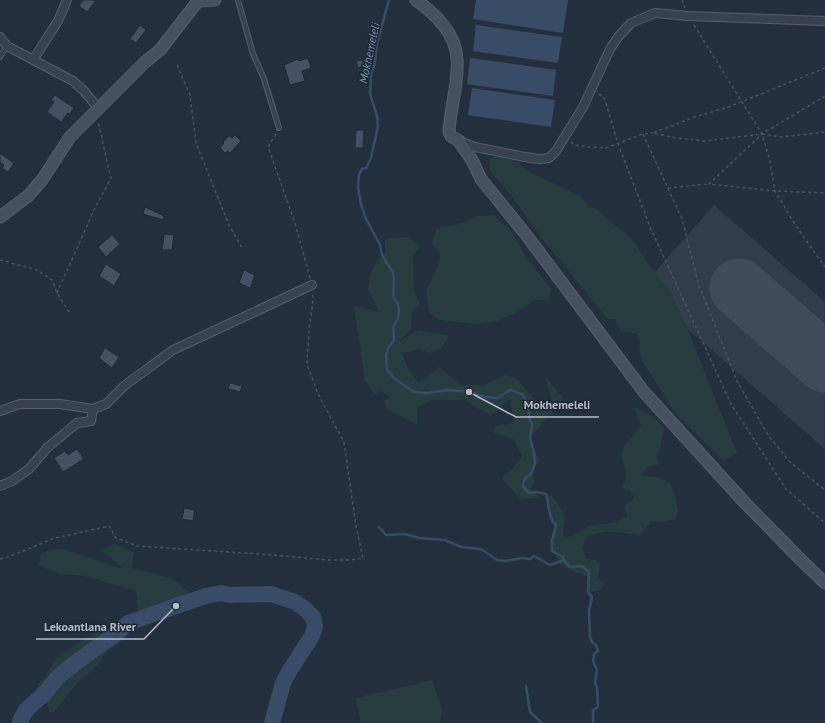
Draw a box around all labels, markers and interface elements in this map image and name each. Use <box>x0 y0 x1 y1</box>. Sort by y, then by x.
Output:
water label: Mokhemeleli <box>355 20 383 85</box>
callout: Mokhemeleli <box>516 393 599 417</box>
text: Mokhemeleli <box>524 397 590 412</box>
callout: Lekoantlana River <box>36 615 144 639</box>
text: Lekoantlana River <box>44 619 137 634</box>

